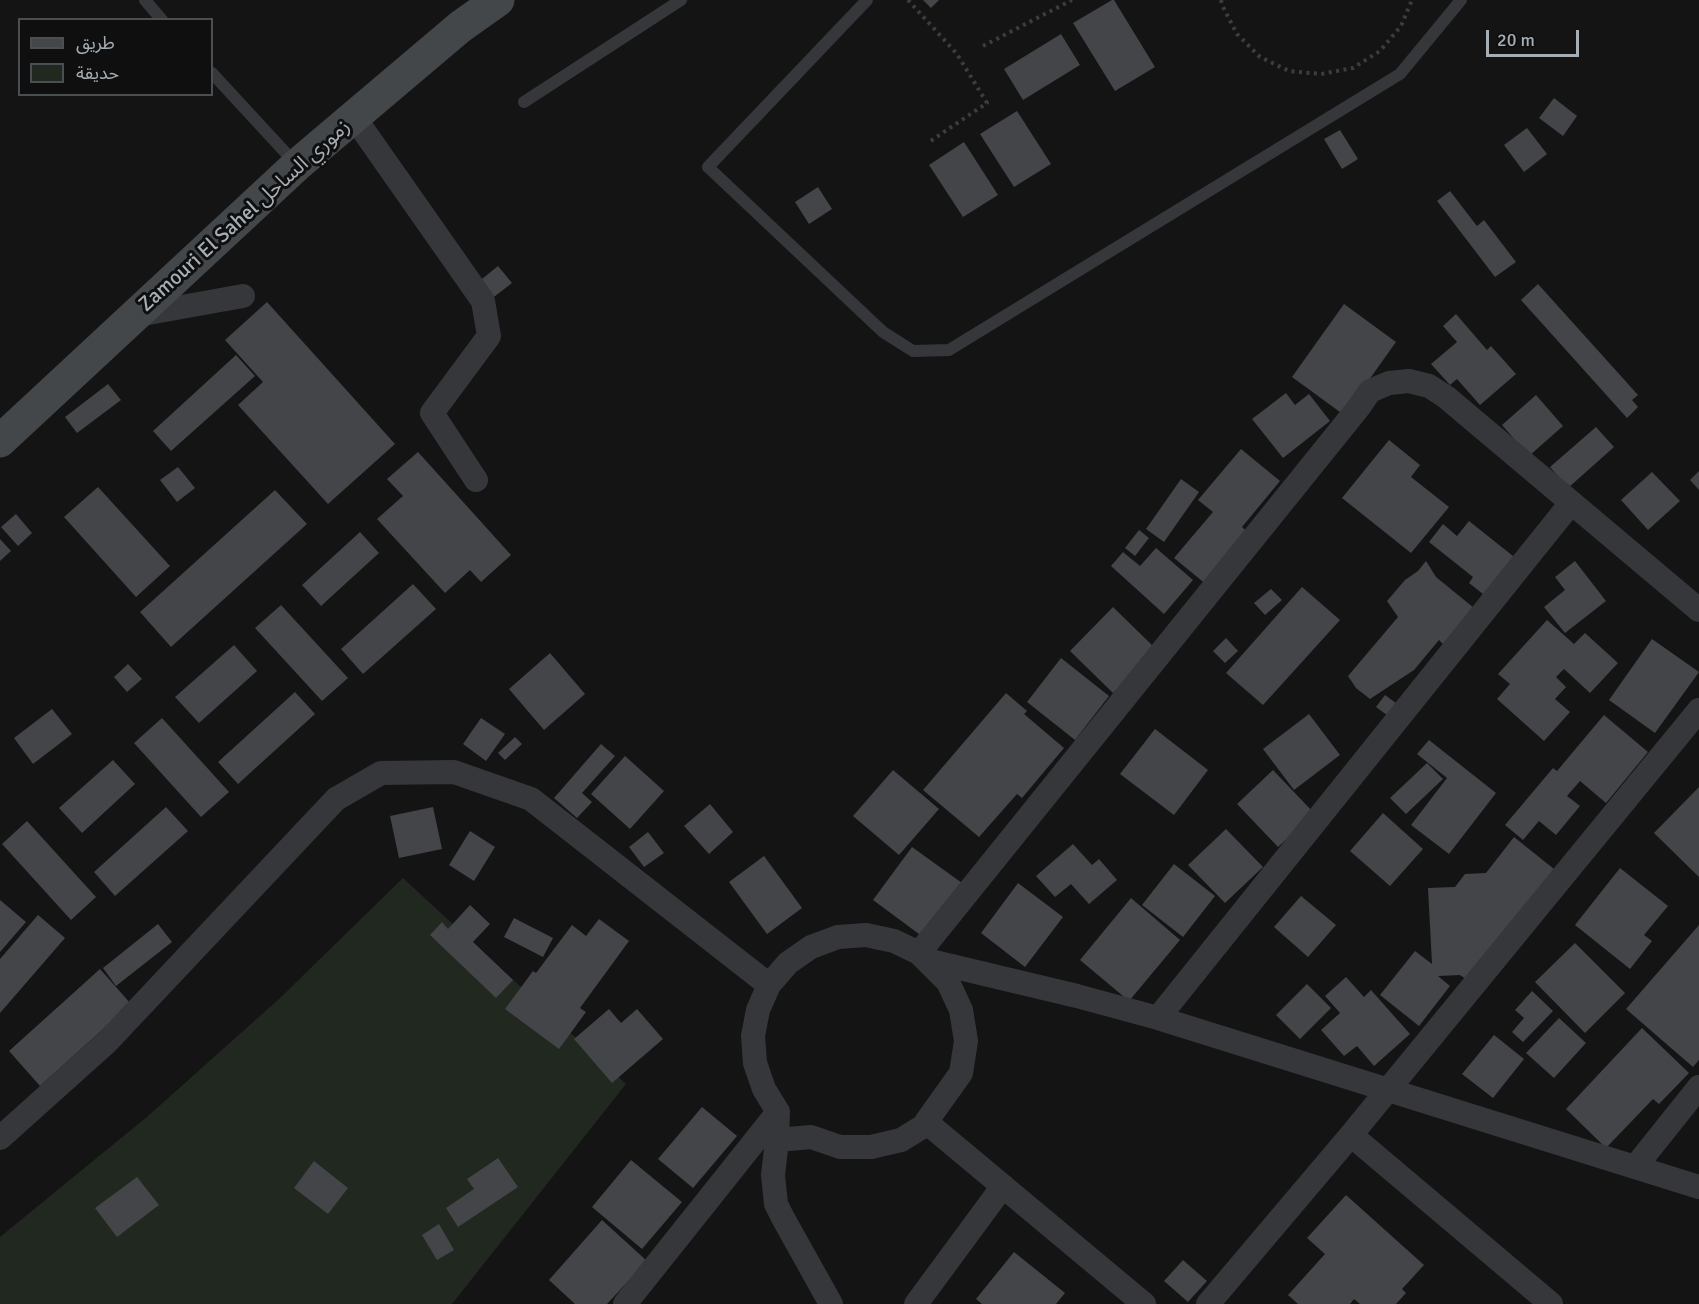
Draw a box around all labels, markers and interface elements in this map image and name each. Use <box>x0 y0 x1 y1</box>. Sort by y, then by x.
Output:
legend <box>18 18 213 96</box>
scale bar <box>1489 18 1582 56</box>
text: 20 m <box>1497 29 1535 51</box>
text: طريق <box>76 32 115 54</box>
text: حديقة <box>76 62 119 84</box>
street label: Zamouri El Sahel زموري الساحل <box>134 114 356 318</box>

